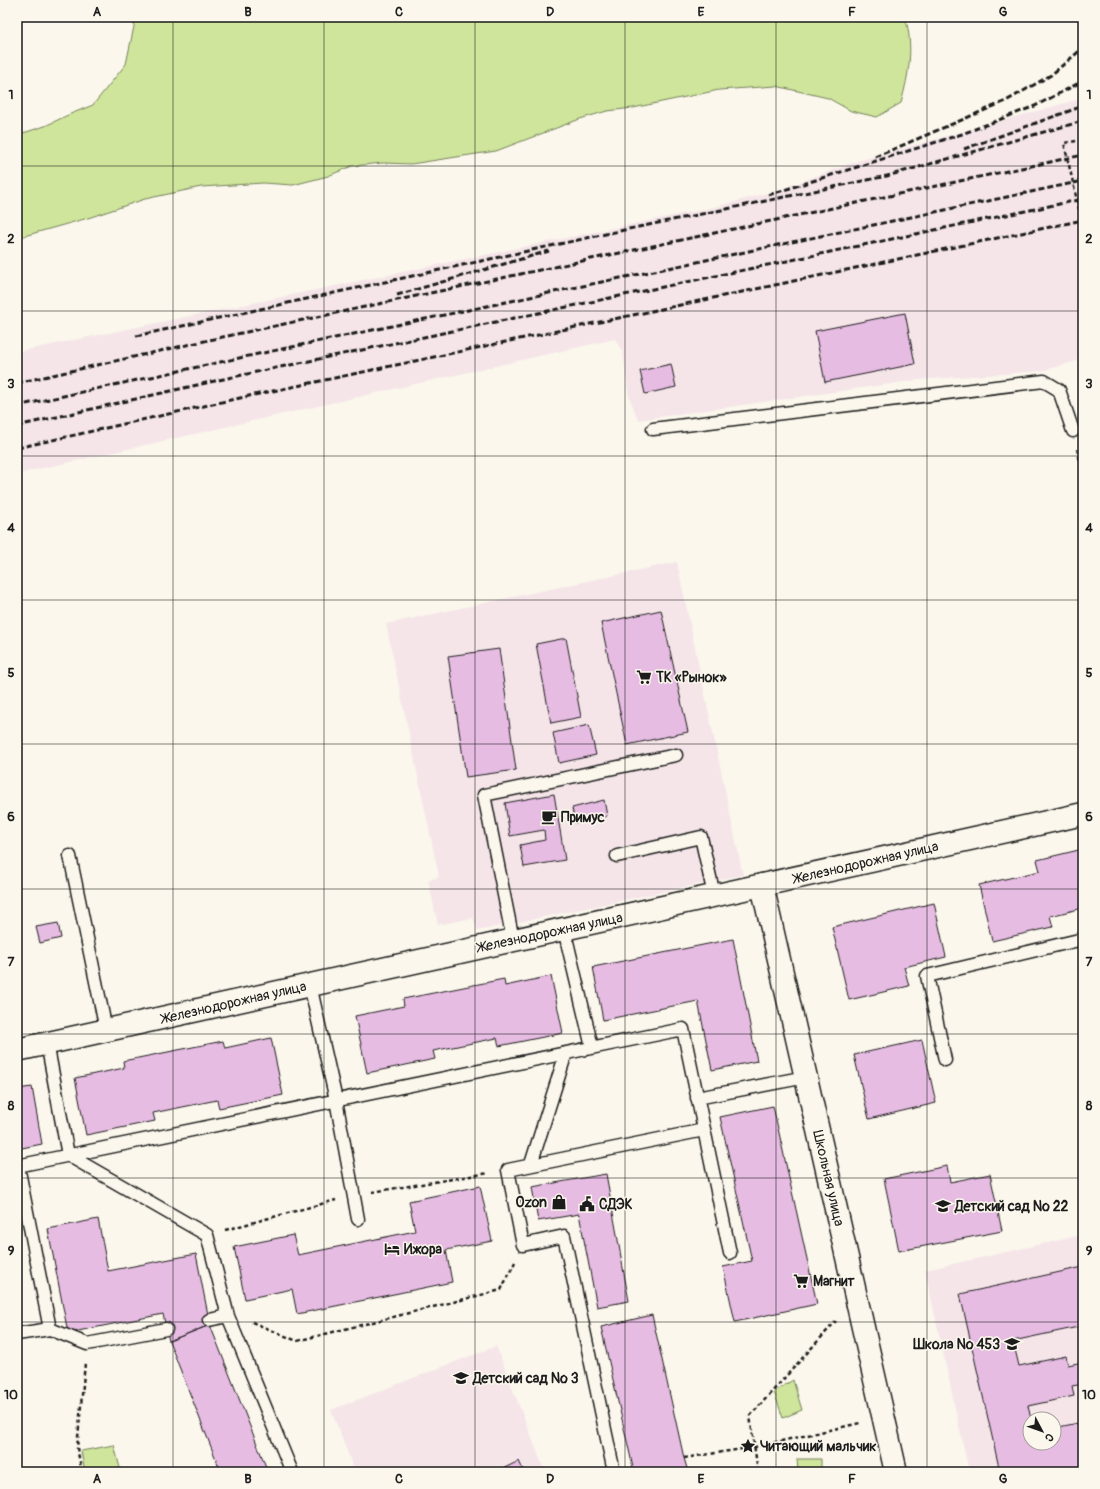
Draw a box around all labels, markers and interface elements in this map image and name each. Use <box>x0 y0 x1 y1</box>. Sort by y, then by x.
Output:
text: A <box>93 4 102 20</box>
text: B <box>244 4 252 20</box>
text: C <box>395 4 403 20</box>
text: D <box>546 4 554 20</box>
text: E <box>698 4 705 20</box>
text: F <box>848 4 856 20</box>
text: G <box>999 4 1008 20</box>
text: 1 <box>8 87 14 103</box>
text: 1 <box>1086 87 1092 103</box>
text: 2 <box>7 231 15 247</box>
text: 2 <box>1085 231 1093 247</box>
text: 3 <box>7 376 15 392</box>
text: 3 <box>1085 376 1093 392</box>
text: 4 <box>7 520 15 536</box>
text: 4 <box>1085 520 1093 536</box>
text: 5 <box>7 665 15 681</box>
text: 5 <box>1085 665 1093 681</box>
supermarket icon: ТК «Рынок» <box>635 668 653 686</box>
place label: ТК «Рынок» <box>655 669 728 686</box>
cafe icon: Примус <box>540 808 558 826</box>
text: 6 <box>7 809 15 825</box>
place label: Примус <box>561 809 605 826</box>
text: 6 <box>1085 809 1093 825</box>
street label: Железнодорожная улица <box>790 838 940 888</box>
street label: Железнодорожная улица <box>474 909 624 957</box>
text: 7 <box>8 954 15 970</box>
text: 7 <box>1086 954 1093 970</box>
street label: Железнодорожная улица <box>158 978 308 1028</box>
text: 8 <box>8 1098 15 1114</box>
text: 8 <box>1086 1098 1093 1114</box>
street label: Школьная улица <box>809 1128 848 1228</box>
shop icon: Ozon <box>550 1193 568 1211</box>
place label: Ozon <box>516 1194 547 1211</box>
public building icon: СДЭК <box>578 1195 596 1213</box>
place label: СДЭК <box>599 1196 633 1213</box>
school or university icon: Детский сад № 22 <box>934 1197 952 1215</box>
place label: Детский сад № 22 <box>954 1198 1069 1215</box>
hotel icon: Ижора <box>383 1240 401 1258</box>
place label: Ижора <box>404 1241 442 1258</box>
text: 9 <box>8 1243 15 1259</box>
text: 9 <box>1086 1243 1093 1259</box>
supermarket icon: Магнит <box>792 1272 810 1290</box>
place label: Магнит <box>813 1273 856 1290</box>
school or university icon: Школа № 453 <box>1003 1335 1021 1353</box>
place label: Школа № 453 <box>912 1336 1000 1353</box>
school or university icon: Детский сад № 3 <box>452 1369 470 1387</box>
place label: Детский сад № 3 <box>472 1370 579 1387</box>
text: 10 <box>4 1387 18 1403</box>
text: 10 <box>1082 1387 1096 1403</box>
north arrow <box>1022 1411 1062 1451</box>
text: С <box>1042 1430 1056 1444</box>
place icon: Читающий мальчик <box>739 1437 757 1455</box>
place label: Читающий мальчик <box>760 1438 876 1455</box>
text: A <box>93 1471 102 1487</box>
text: B <box>244 1471 252 1487</box>
text: C <box>395 1471 403 1487</box>
text: D <box>546 1471 554 1487</box>
text: E <box>698 1471 705 1487</box>
text: F <box>848 1471 856 1487</box>
text: G <box>999 1471 1008 1487</box>

